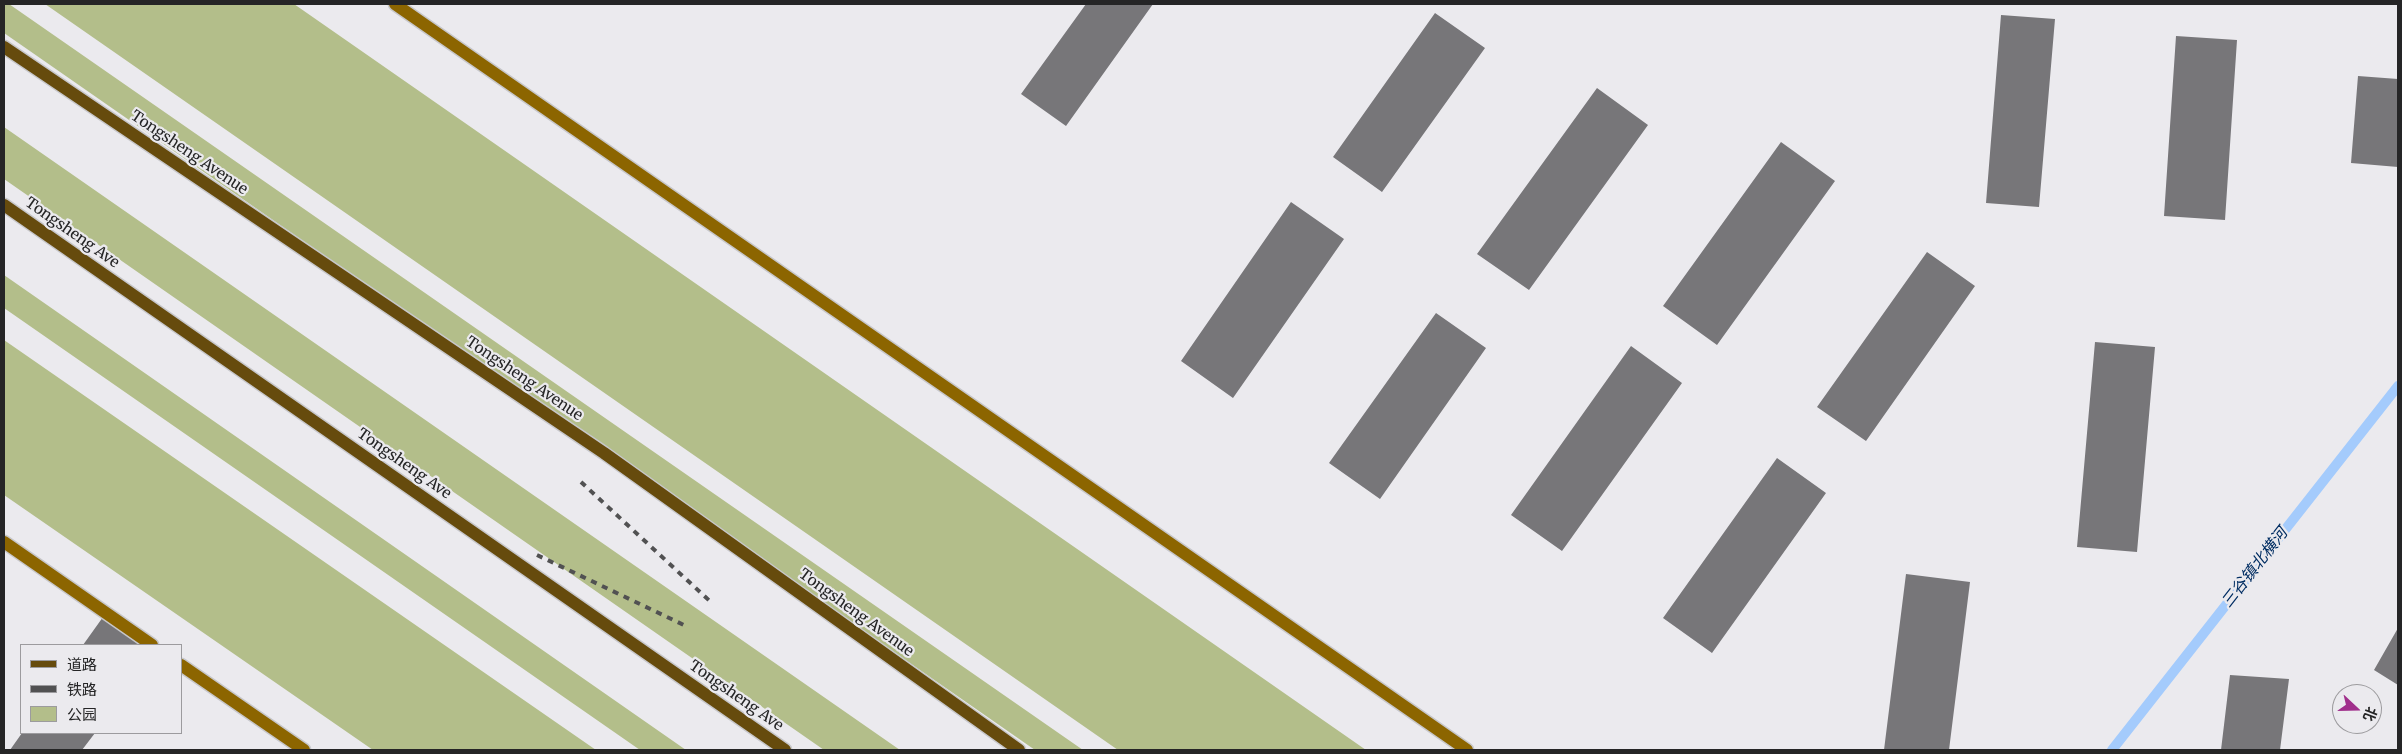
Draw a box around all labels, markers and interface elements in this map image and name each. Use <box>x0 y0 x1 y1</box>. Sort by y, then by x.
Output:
street label: Tongsheng Avenue <box>127 107 251 199</box>
street label: Tongsheng Ave <box>22 194 122 272</box>
street label: Tongsheng Avenue <box>462 333 586 425</box>
street label: Tongsheng Ave <box>354 425 454 503</box>
water label: 三谷镇北横河 <box>2218 524 2292 612</box>
street label: Tongsheng Avenue <box>795 565 917 661</box>
legend <box>20 644 182 734</box>
text: 道路 <box>67 655 97 674</box>
street label: Tongsheng Ave <box>686 657 786 735</box>
text: 铁路 <box>67 680 97 699</box>
north arrow <box>2332 684 2382 734</box>
text: 北 <box>2359 704 2381 724</box>
text: 公园 <box>67 705 97 724</box>

